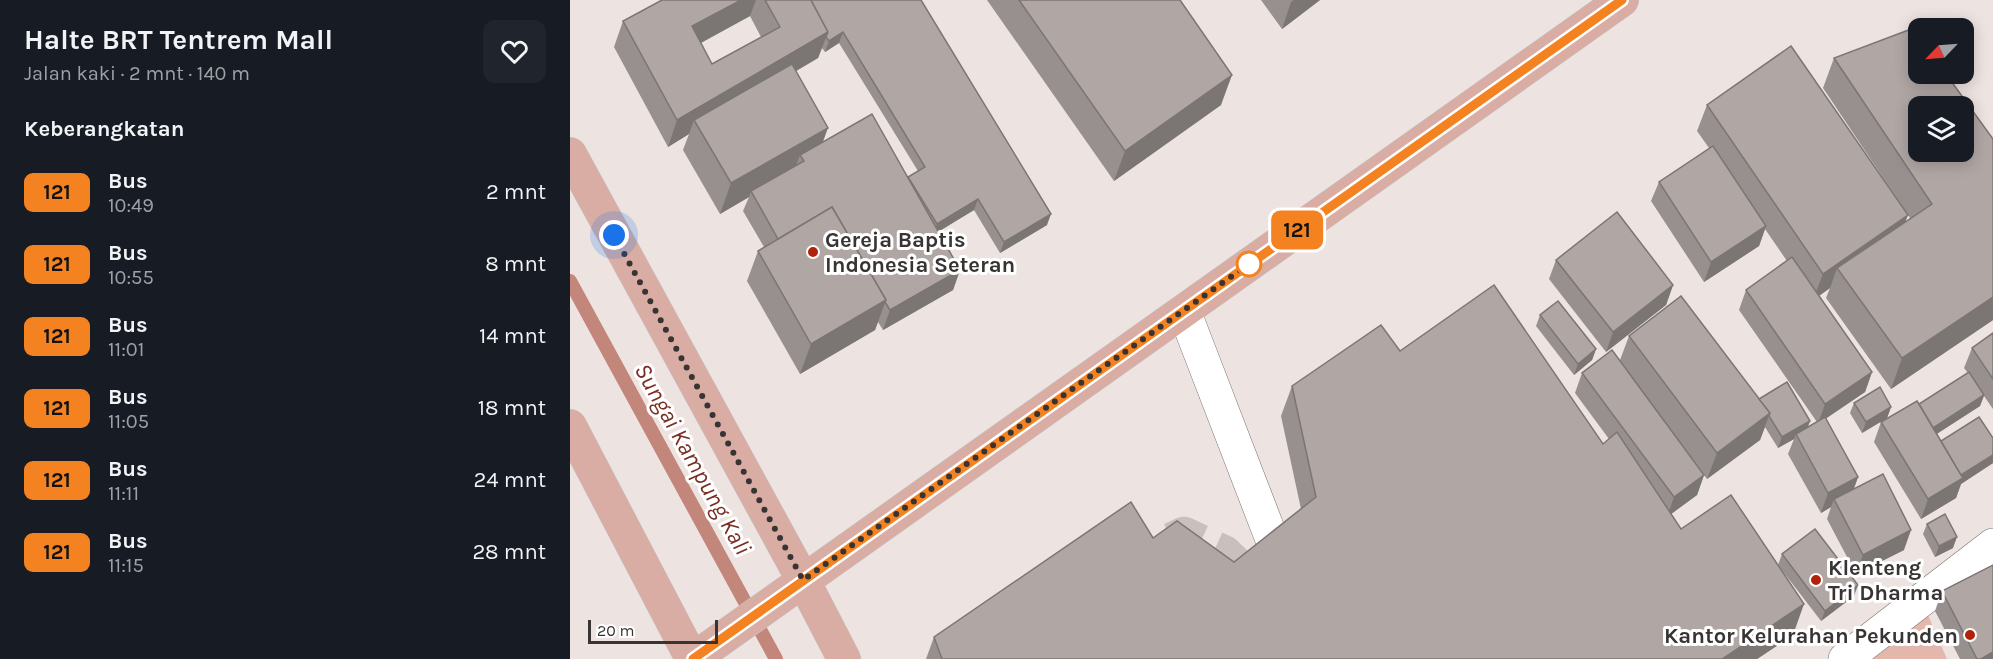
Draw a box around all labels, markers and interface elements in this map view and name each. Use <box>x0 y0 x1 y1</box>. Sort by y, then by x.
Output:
north arrow <box>1908 18 1974 84</box>
map controls <box>1908 18 1974 162</box>
button: heart <box>483 20 546 83</box>
text: Halte BRT Tentrem Mall <box>24 23 333 56</box>
text: Jalan kaki · 2 mnt · 140 m <box>24 62 250 85</box>
button: layers <box>1908 96 1974 162</box>
text: Keberangkatan <box>24 116 184 142</box>
text: Bus <box>108 168 148 194</box>
text: 2 mnt <box>486 179 546 205</box>
text: 121 <box>43 180 71 204</box>
text: 10:49 <box>108 194 154 217</box>
line badge: 121 <box>1262 210 1332 250</box>
text: 121 <box>1283 218 1311 242</box>
your location <box>599 220 629 250</box>
place label: Gereja Baptis Indonesia Seteran <box>825 227 1015 278</box>
text: Bus <box>108 240 148 266</box>
marker: Gereja Baptis Indonesia Seteran <box>806 245 820 259</box>
text: 8 mnt <box>485 251 546 277</box>
unlabelled marker <box>1236 251 1262 277</box>
text: 121 <box>43 252 71 276</box>
text: 10:55 <box>108 266 154 289</box>
text: Bus <box>108 312 148 338</box>
text: 14 mnt <box>479 323 546 349</box>
text: 121 <box>43 324 71 348</box>
text: 11:01 <box>108 338 144 361</box>
water label: Sungai Kampung Kali <box>629 358 757 560</box>
text: Bus <box>108 384 148 410</box>
text: 18 mnt <box>478 395 546 421</box>
text: 121 <box>43 396 71 420</box>
text: 11:05 <box>108 410 149 433</box>
text: Bus <box>108 456 148 482</box>
text: 24 mnt <box>474 467 546 493</box>
text: 121 <box>43 468 71 492</box>
text: 11:11 <box>108 482 139 505</box>
text: Bus <box>108 528 148 554</box>
text: 28 mnt <box>472 539 546 565</box>
text: 121 <box>43 540 71 564</box>
text: 11:15 <box>108 554 144 577</box>
place label: Klenteng Tri Dharma <box>1828 555 1943 606</box>
marker: Klenteng Tri Dharma <box>1809 573 1823 587</box>
scale bar <box>588 617 718 644</box>
text: 20 m <box>597 621 635 640</box>
place label: Kantor Kelurahan Pekunden <box>1664 623 1958 649</box>
marker: Kantor Kelurahan Pekunden <box>1963 628 1977 642</box>

